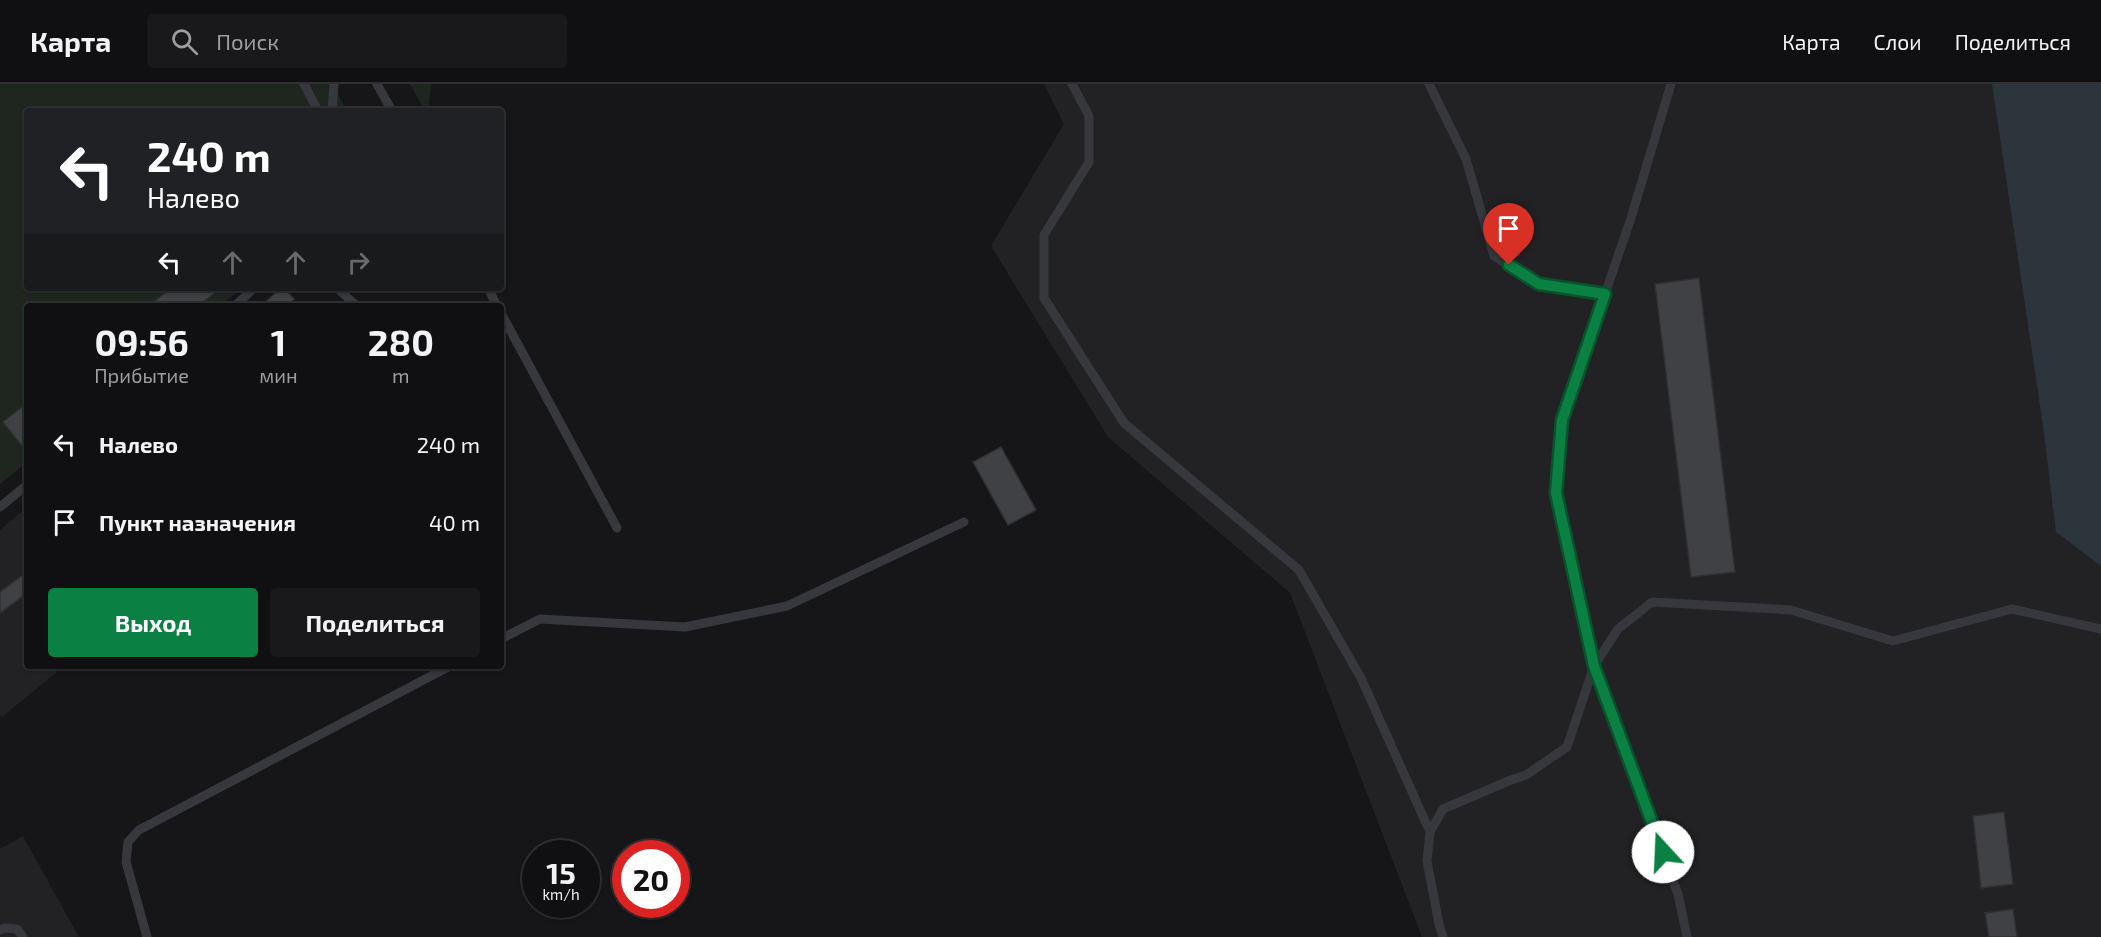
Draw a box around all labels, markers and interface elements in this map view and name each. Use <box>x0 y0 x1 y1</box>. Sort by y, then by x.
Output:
search box <box>147 14 567 68</box>
text: Карта <box>30 24 111 58</box>
icon: search <box>168 25 201 58</box>
text: Поиск <box>216 28 279 54</box>
text: Карта <box>1782 29 1841 54</box>
text: Слои <box>1874 29 1922 54</box>
text: Поделиться <box>1955 29 2071 54</box>
text: 240 m <box>147 130 271 180</box>
icon: left <box>48 132 126 210</box>
text: Налево <box>147 181 240 213</box>
pin <box>1483 203 1534 265</box>
icon: arrive <box>1492 212 1525 245</box>
icon: left <box>153 246 186 279</box>
icon: ahead <box>216 246 249 279</box>
icon: ahead <box>279 246 312 279</box>
icon: right <box>342 246 375 279</box>
text: 09:56 <box>94 320 189 363</box>
text: 1 <box>271 320 286 363</box>
text: 280 <box>368 320 434 363</box>
text: Прибытие <box>94 363 189 387</box>
text: мин <box>259 363 298 387</box>
text: m <box>392 363 410 387</box>
icon: left <box>48 428 81 461</box>
text: Налево <box>99 431 178 457</box>
text: 240 m <box>417 431 480 457</box>
icon: arrive <box>48 506 81 539</box>
text: Пункт назначения <box>99 509 296 535</box>
text: 40 m <box>429 509 480 535</box>
button: Выход <box>48 588 258 657</box>
button: Поделиться <box>270 588 480 657</box>
position arrow <box>1631 820 1695 884</box>
speed limit sign: 20 <box>612 840 690 918</box>
text: 15 <box>546 854 576 890</box>
text: km/h <box>542 885 580 903</box>

